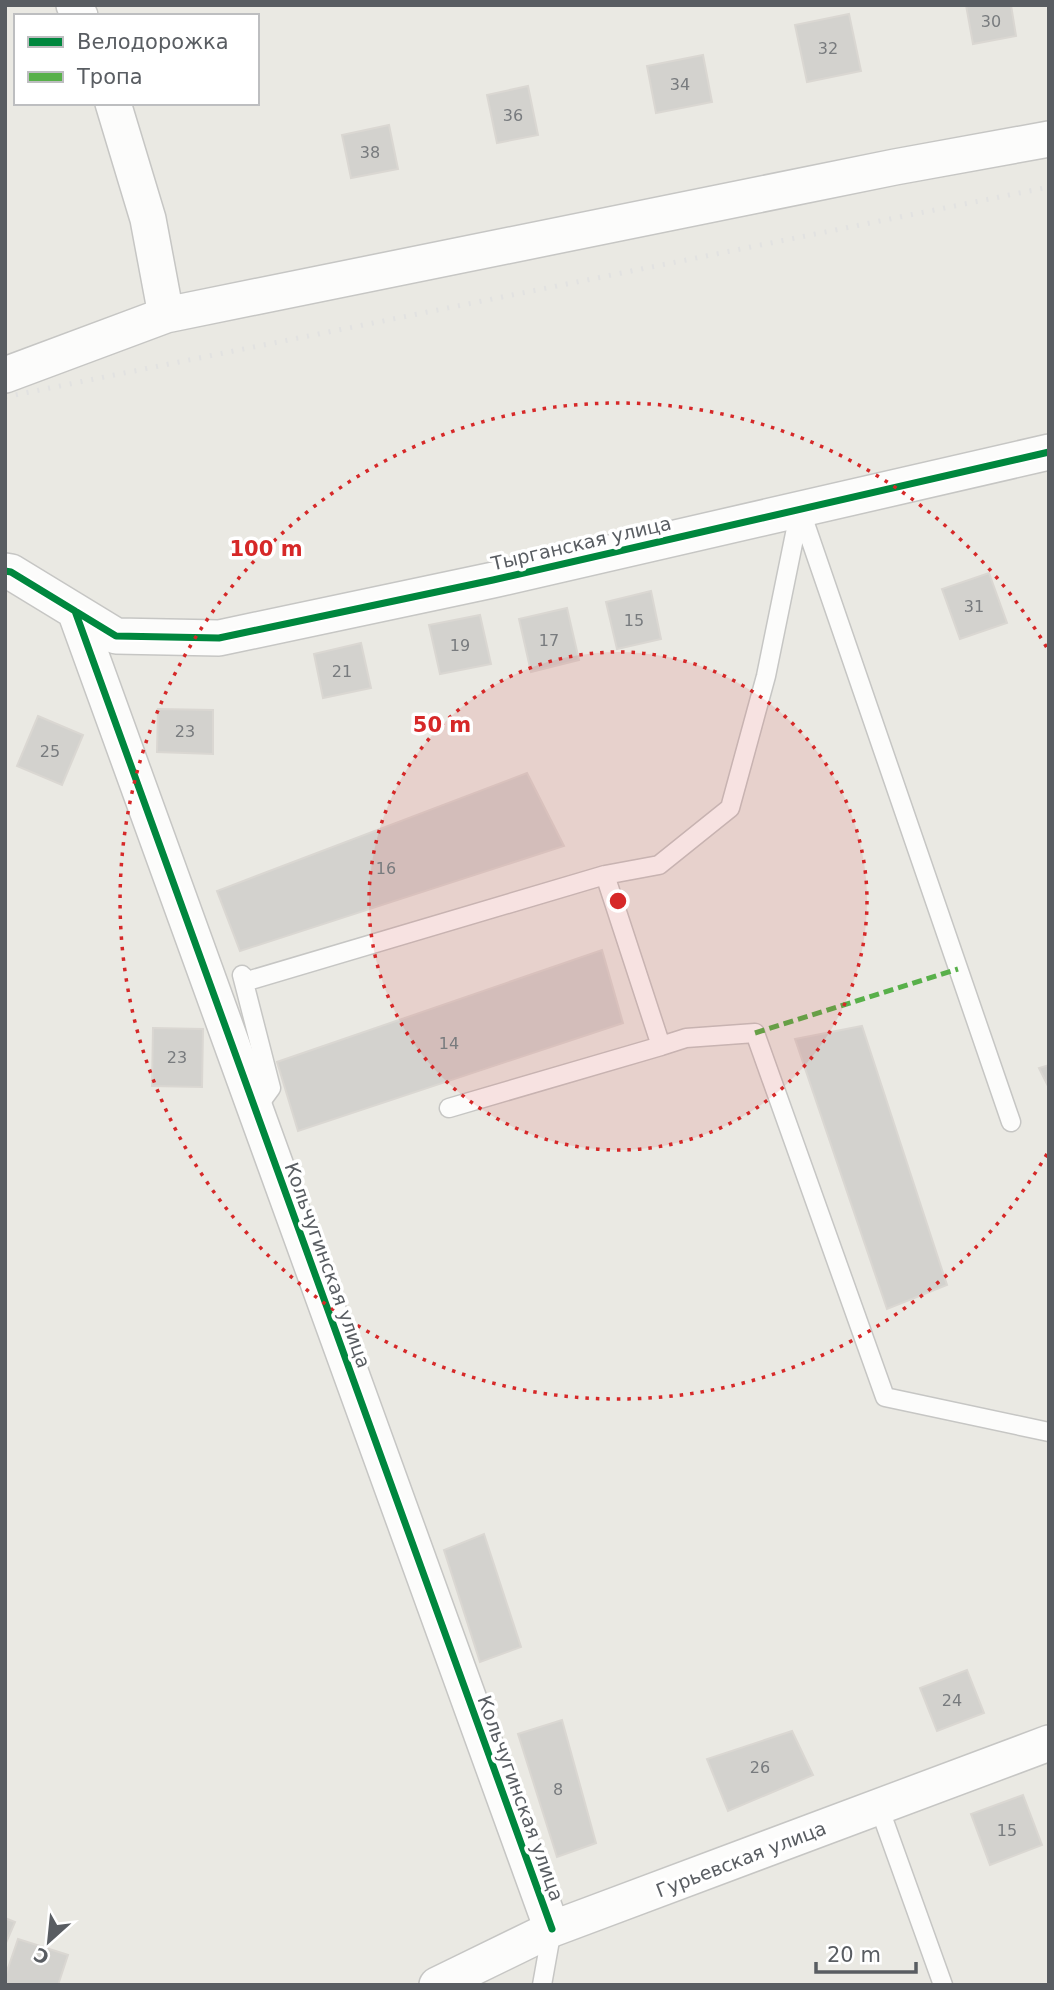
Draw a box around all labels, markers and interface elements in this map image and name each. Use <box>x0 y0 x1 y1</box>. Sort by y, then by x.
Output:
house number: 30 <box>981 12 1001 31</box>
legend <box>14 14 259 105</box>
text: Велодорожка <box>77 30 229 54</box>
house number: 32 <box>818 39 838 58</box>
text: Тропа <box>76 65 143 89</box>
house number: 34 <box>670 75 690 94</box>
house number: 36 <box>503 106 523 125</box>
house number: 38 <box>360 143 380 162</box>
street label: Тырганская улица <box>488 512 673 575</box>
text: 100 m <box>229 537 303 561</box>
house number: 31 <box>964 597 984 616</box>
house number: 15 <box>624 611 644 630</box>
house number: 17 <box>539 631 559 650</box>
house number: 19 <box>450 636 470 655</box>
house number: 21 <box>332 662 352 681</box>
text: 50 m <box>413 713 471 737</box>
house number: 23 <box>175 722 195 741</box>
house number: 25 <box>40 742 60 761</box>
house number: 16 <box>376 859 396 878</box>
centre of rings <box>606 889 630 913</box>
house number: 14 <box>439 1034 459 1053</box>
house number: 23 <box>167 1048 187 1067</box>
street label: Кольчугинская улица <box>281 1159 375 1371</box>
house number: 24 <box>942 1691 962 1710</box>
street label: Кольчугинская улица <box>474 1692 568 1904</box>
house number: 26 <box>750 1758 770 1777</box>
house number: 8 <box>553 1780 563 1799</box>
street label: Гурьевская улица <box>653 1816 829 1902</box>
house number: 15 <box>997 1821 1017 1840</box>
north arrow <box>14 1906 84 1976</box>
scale bar <box>816 1930 916 1974</box>
text: С <box>30 1943 52 1969</box>
text: 20 m <box>827 1943 881 1967</box>

